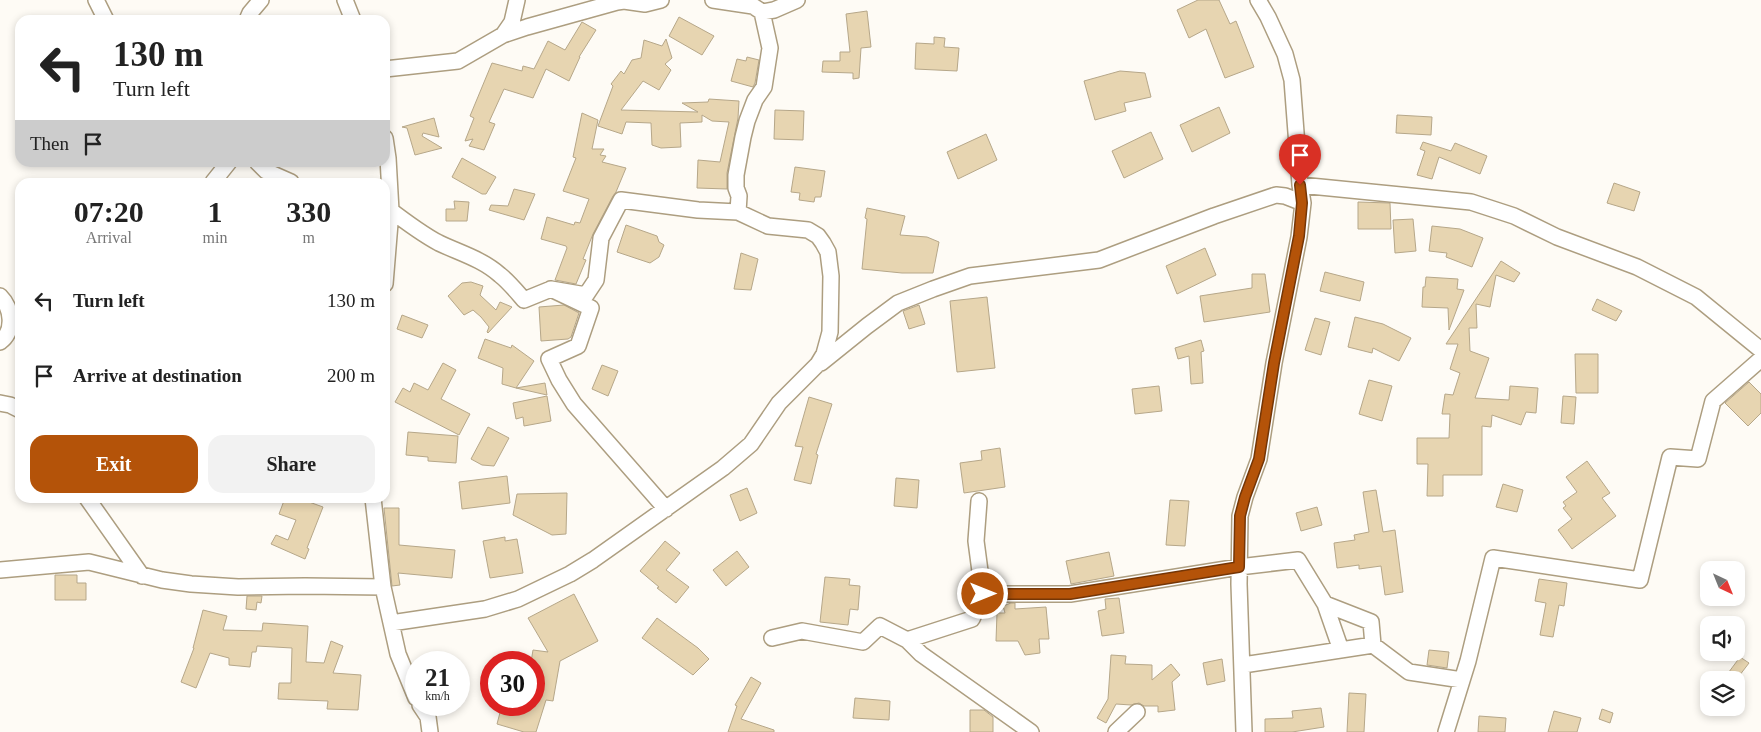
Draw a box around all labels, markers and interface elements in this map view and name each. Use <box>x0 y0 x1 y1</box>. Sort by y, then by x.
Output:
icon: left <box>30 35 95 100</box>
text: 130 m <box>113 35 203 74</box>
text: Turn left <box>113 76 190 101</box>
icon: arrive <box>79 130 107 158</box>
text: Then <box>30 133 69 154</box>
pin <box>1279 134 1321 185</box>
icon: arrive <box>1286 141 1314 169</box>
text: 07:20 <box>74 195 144 228</box>
text: 1 <box>207 195 222 228</box>
text: 330 <box>286 195 331 228</box>
text: Arrival <box>86 229 132 246</box>
text: min <box>203 229 227 246</box>
text: m <box>302 229 315 246</box>
icon: left <box>30 287 58 315</box>
text: Turn left <box>73 290 145 311</box>
text: 130 m <box>327 290 375 311</box>
icon: arrive <box>30 362 58 390</box>
text: Arrive at destination <box>73 365 242 386</box>
text: 200 m <box>327 365 375 386</box>
button: Exit <box>30 435 198 493</box>
button: Share <box>208 435 375 493</box>
north arrow <box>1700 561 1745 606</box>
map controls <box>1700 561 1745 716</box>
position arrow <box>956 567 1008 619</box>
button: sound <box>1700 616 1745 661</box>
speed limit sign: 30 <box>480 651 545 716</box>
text: 21 <box>425 664 450 691</box>
button: layers <box>1700 671 1745 716</box>
text: km/h <box>425 689 450 703</box>

